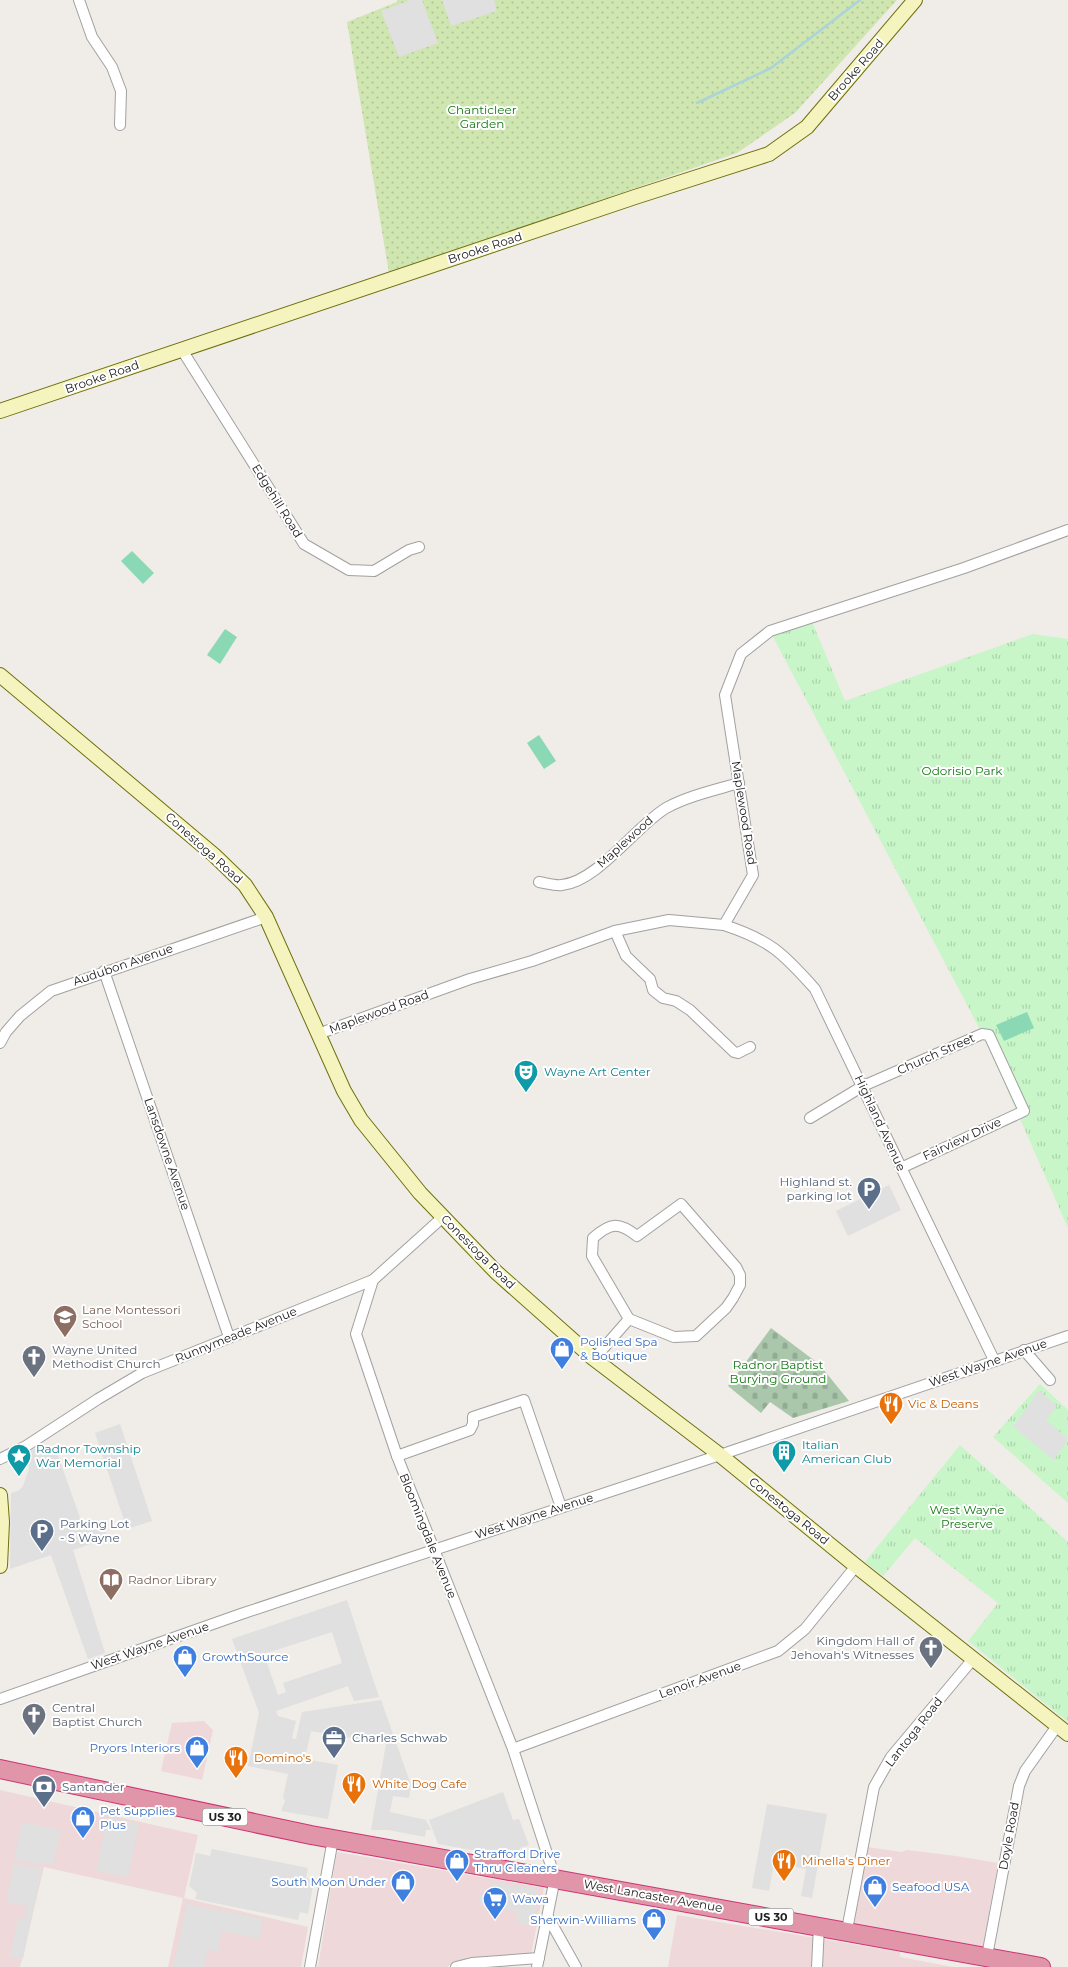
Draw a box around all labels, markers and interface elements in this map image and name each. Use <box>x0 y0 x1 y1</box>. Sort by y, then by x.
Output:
street label: Brooke Road <box>825 36 887 104</box>
park label: Chanticleer Garden <box>447 102 517 131</box>
street label: Brooke Road <box>446 228 524 267</box>
street label: Brooke Road <box>63 357 141 396</box>
street label: Edgehill Road <box>249 461 306 540</box>
street label: Maplewood Road <box>729 760 760 866</box>
park label: Odorisio Park <box>922 763 1003 778</box>
street label: Conestoga Road <box>163 809 246 886</box>
street label: Maplewood <box>593 812 656 871</box>
street label: Audubon Avenue <box>71 940 175 989</box>
street label: Maplewood Road <box>327 987 431 1037</box>
street label: Church Street <box>895 1030 977 1077</box>
theatre icon: Wayne Art Center <box>513 1059 539 1093</box>
place label: Wayne Art Center <box>544 1064 651 1079</box>
street label: Highland Avenue <box>852 1072 909 1173</box>
street label: Lansdowne Avenue <box>141 1096 194 1212</box>
street label: Fairview Drive <box>920 1114 1003 1163</box>
place label: Highland st. parking lot <box>780 1174 852 1203</box>
parking icon: Highland st. parking lot <box>856 1176 882 1210</box>
street label: Conestoga Road <box>438 1211 519 1292</box>
place label: Lane Montessori School <box>82 1302 181 1331</box>
street label: Runnymeade Avenue <box>173 1303 299 1366</box>
school or university icon: Lane Montessori School <box>52 1304 78 1338</box>
place label: Polished Spa & Boutique <box>580 1334 658 1363</box>
street label: West Wayne Avenue <box>927 1335 1049 1390</box>
shop icon: Polished Spa & Boutique <box>549 1336 575 1370</box>
place label: Wayne United Methodist Church <box>52 1342 161 1371</box>
church icon: Wayne United Methodist Church <box>21 1344 47 1378</box>
park label: Radnor Baptist Burying Ground <box>730 1357 826 1386</box>
restaurant icon: Vic & Deans <box>878 1391 904 1425</box>
place label: Vic & Deans <box>908 1396 979 1411</box>
place label: Italian American Club <box>802 1437 892 1466</box>
building icon: Italian American Club <box>771 1439 797 1473</box>
place label: Radnor Township War Memorial <box>36 1441 141 1470</box>
place icon: Radnor Township War Memorial <box>6 1443 32 1477</box>
street label: Bloomingdale Avenue <box>396 1471 460 1601</box>
street label: Conestoga Road <box>746 1474 832 1548</box>
street label: West Wayne Avenue <box>473 1489 595 1542</box>
park label: West Wayne Preserve <box>929 1502 1005 1531</box>
place label: Parking Lot - S Wayne <box>60 1516 130 1545</box>
parking icon: Parking Lot - S Wayne <box>29 1518 55 1552</box>
library icon: Radnor Library <box>98 1567 124 1601</box>
place label: Radnor Library <box>128 1572 217 1587</box>
street label: West Wayne Avenue <box>89 1618 211 1673</box>
place label: Kingdom Hall of Jehovah's Witnesses <box>790 1633 915 1662</box>
church icon: Kingdom Hall of Jehovah's Witnesses <box>918 1635 944 1669</box>
shop icon: GrowthSource <box>172 1644 198 1678</box>
place label: GrowthSource <box>202 1649 288 1664</box>
street label: Lenoir Avenue <box>657 1658 743 1701</box>
street label: Lantoga Road <box>882 1694 945 1770</box>
place label: Central Baptist Church <box>52 1700 142 1729</box>
church icon: Central Baptist Church <box>21 1702 47 1736</box>
office icon: Charles Schwab <box>321 1725 347 1759</box>
place label: Charles Schwab <box>352 1730 447 1745</box>
shop icon: Pryors Interiors <box>184 1735 210 1769</box>
place label: Pryors Interiors <box>90 1740 180 1755</box>
restaurant icon: Domino's <box>223 1745 249 1779</box>
place label: Domino's <box>254 1750 311 1765</box>
restaurant icon: White Dog Cafe <box>341 1771 367 1805</box>
bank icon: Santander <box>31 1774 57 1808</box>
place label: White Dog Cafe <box>372 1776 467 1791</box>
place label: Santander <box>62 1779 125 1794</box>
street label: Doyle Road <box>995 1801 1022 1871</box>
place label: Pet Supplies Plus <box>100 1803 175 1832</box>
shop icon: Pet Supplies Plus <box>70 1805 96 1839</box>
road number: US 30 <box>202 1808 248 1825</box>
place label: Strafford Drive Thru Cleaners <box>474 1846 561 1875</box>
shop icon: Strafford Drive Thru Cleaners <box>444 1848 470 1882</box>
restaurant icon: Minella's Diner <box>771 1848 797 1882</box>
place label: Minella's Diner <box>802 1853 891 1868</box>
shop icon: South Moon Under <box>390 1869 416 1903</box>
place label: South Moon Under <box>271 1874 386 1889</box>
shop icon: Seafood USA <box>862 1874 888 1908</box>
street label: West Lancaster Avenue <box>582 1876 724 1915</box>
place label: Seafood USA <box>892 1879 970 1894</box>
supermarket icon: Wawa <box>482 1886 508 1920</box>
place label: Wawa <box>512 1891 549 1906</box>
shop icon: Sherwin-Williams <box>641 1907 667 1941</box>
road number: US 30 <box>748 1908 794 1925</box>
place label: Sherwin-Williams <box>530 1912 636 1927</box>

